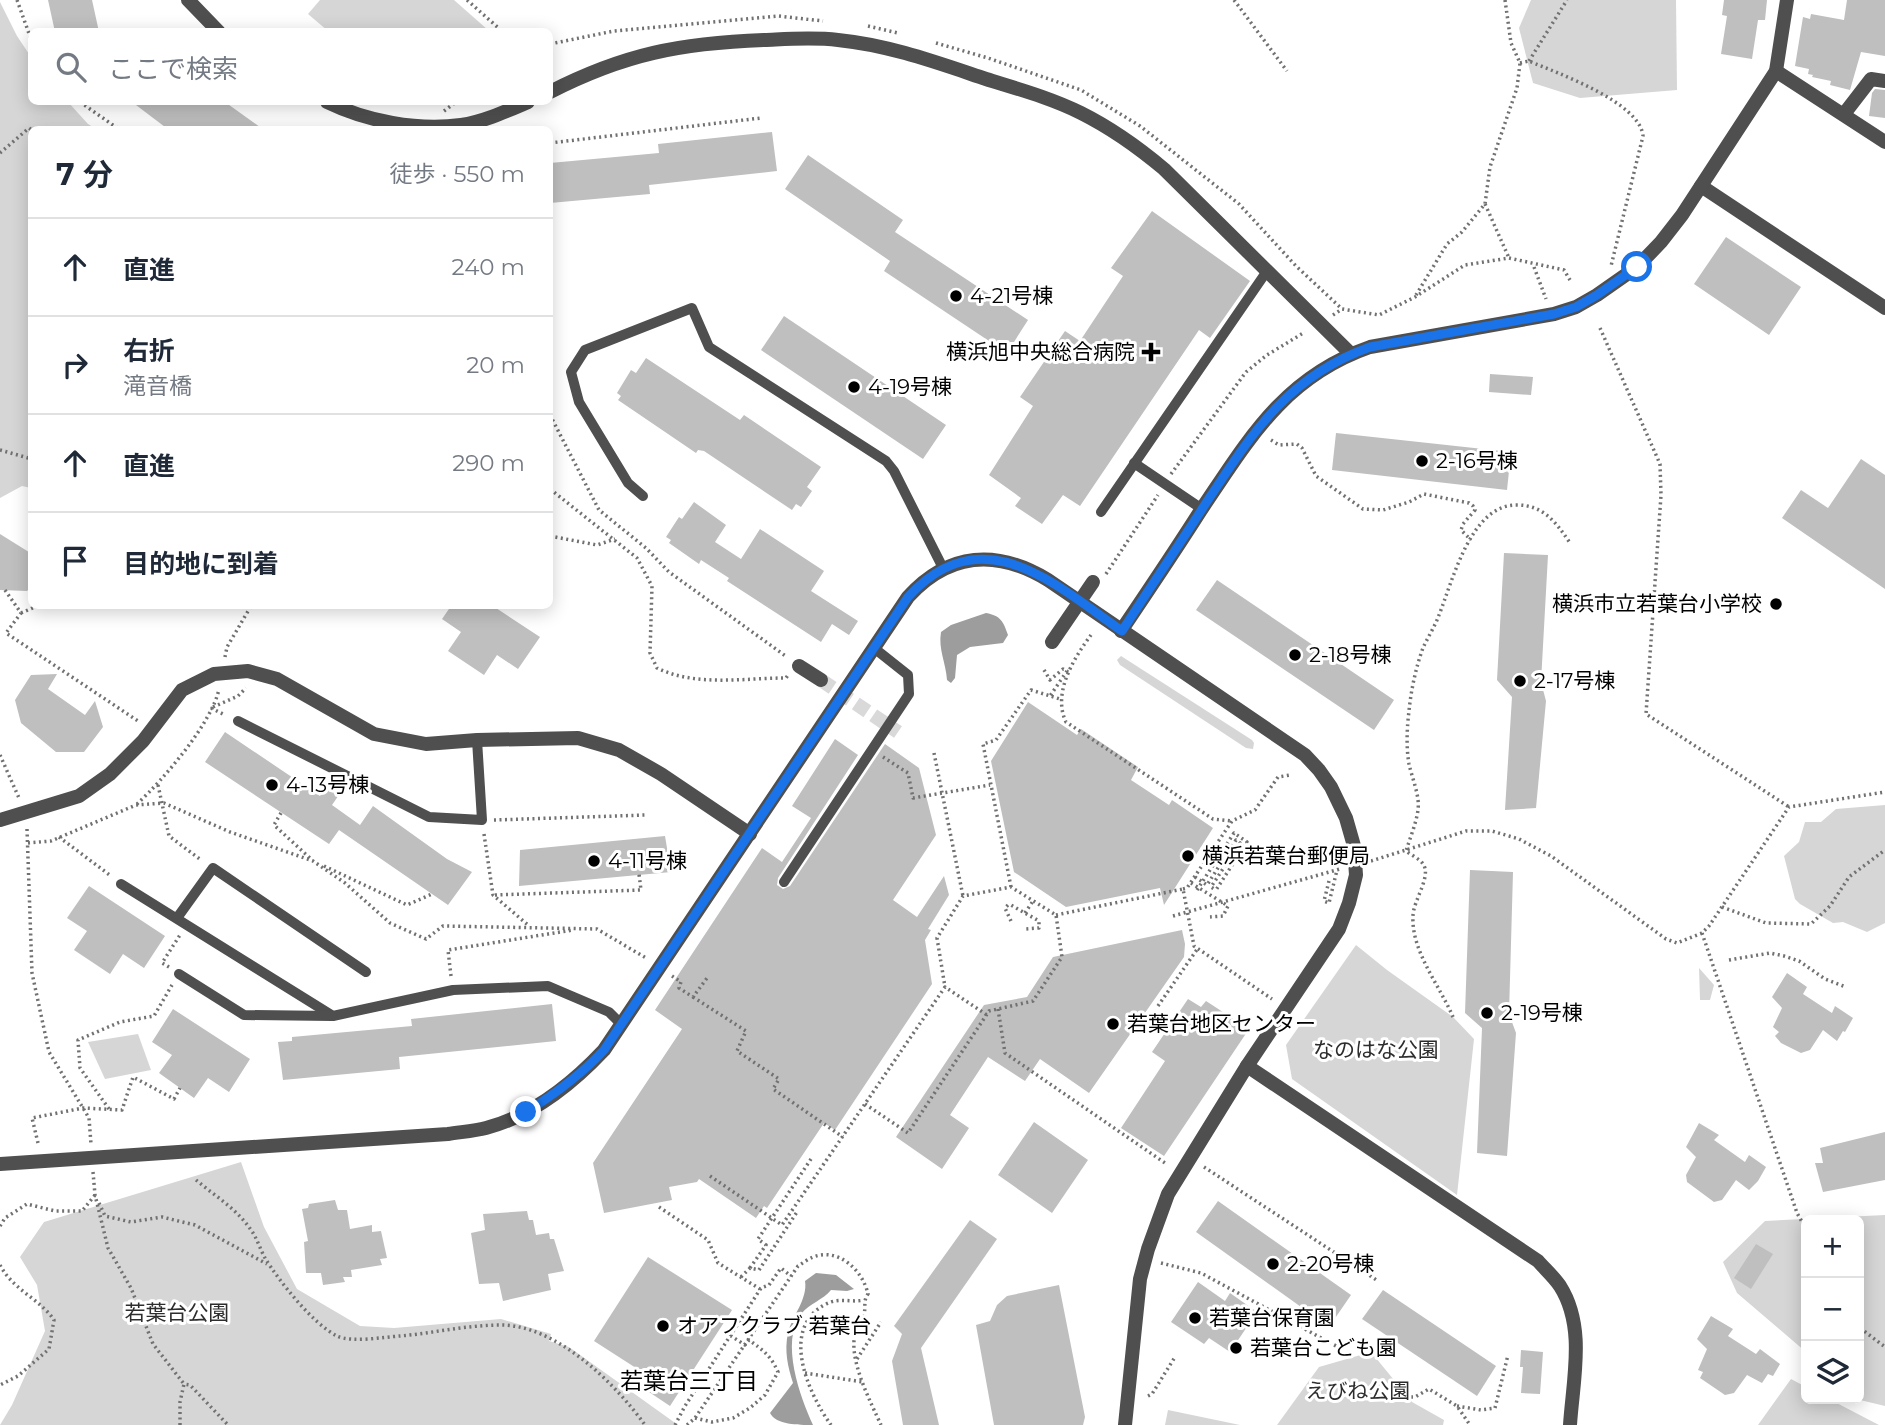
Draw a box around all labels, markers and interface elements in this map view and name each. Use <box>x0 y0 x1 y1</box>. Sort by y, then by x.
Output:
search box <box>28 28 553 105</box>
icon: search <box>52 48 90 86</box>
text: ここで検索 <box>108 53 238 85</box>
text: 7 分 <box>56 156 113 193</box>
text: 徒歩 · 550 m <box>390 160 525 188</box>
icon: ahead <box>56 248 94 286</box>
route start <box>1621 251 1652 282</box>
text: 240 m <box>452 253 525 281</box>
text: 直進 <box>123 254 175 286</box>
place label: 4-21号棟 <box>970 283 1053 308</box>
marker: 4-21号棟 <box>948 288 964 304</box>
text: 右折 <box>123 335 175 367</box>
place label: 横浜旭中央総合病院 <box>946 339 1135 364</box>
marker: 横浜旭中央総合病院 <box>1141 342 1161 362</box>
icon: right <box>56 346 94 384</box>
text: 20 m <box>466 351 525 379</box>
text: 滝音橋 <box>123 372 192 400</box>
place label: 4-19号棟 <box>868 374 952 399</box>
marker: 4-19号棟 <box>846 379 862 395</box>
icon: ahead <box>56 444 94 482</box>
place label: 2-16号棟 <box>1436 448 1518 473</box>
text: 290 m <box>452 449 525 477</box>
text: 直進 <box>123 450 175 482</box>
marker: 2-16号棟 <box>1414 453 1430 469</box>
icon: arrive <box>56 542 94 580</box>
text: 目的地に到着 <box>123 548 279 580</box>
place label: 横浜市立若葉台小学校 <box>1552 591 1762 616</box>
marker: 横浜市立若葉台小学校 <box>1768 596 1784 612</box>
place label: 2-18号棟 <box>1309 642 1391 667</box>
marker: 2-18号棟 <box>1287 647 1303 663</box>
place label: 2-17号棟 <box>1534 668 1615 693</box>
marker: 2-17号棟 <box>1512 673 1528 689</box>
place label: 4-13号棟 <box>286 772 369 797</box>
marker: 4-13号棟 <box>264 777 280 793</box>
place label: 横浜若葉台郵便局 <box>1202 843 1370 868</box>
place label: 4-11号棟 <box>608 848 687 873</box>
marker: 横浜若葉台郵便局 <box>1180 848 1196 864</box>
marker: 4-11号棟 <box>586 853 602 869</box>
place label: 2-19号棟 <box>1501 1000 1583 1025</box>
marker: 2-19号棟 <box>1479 1005 1495 1021</box>
place label: 若葉台地区センター <box>1127 1011 1316 1036</box>
marker: 若葉台地区センター <box>1105 1016 1121 1032</box>
park label: なのはな公園 <box>1313 1037 1439 1062</box>
route end <box>510 1096 541 1127</box>
map controls <box>1801 1215 1864 1404</box>
button: + <box>1801 1215 1864 1278</box>
place label: 2-20号棟 <box>1287 1251 1374 1276</box>
marker: 2-20号棟 <box>1265 1256 1281 1272</box>
button: − <box>1801 1278 1864 1341</box>
park label: 若葉台公園 <box>125 1300 230 1325</box>
place label: 若葉台保育園 <box>1209 1305 1335 1330</box>
marker: 若葉台保育園 <box>1187 1310 1203 1326</box>
place label: オアフクラブ 若葉台 <box>677 1313 872 1338</box>
marker: オアフクラブ 若葉台 <box>655 1318 671 1334</box>
place label: 若葉台こども園 <box>1250 1335 1397 1360</box>
marker: 若葉台こども園 <box>1228 1340 1244 1356</box>
button: layers <box>1801 1341 1864 1404</box>
district label: 若葉台三丁目 <box>620 1367 758 1395</box>
park label: えびね公園 <box>1306 1378 1411 1403</box>

